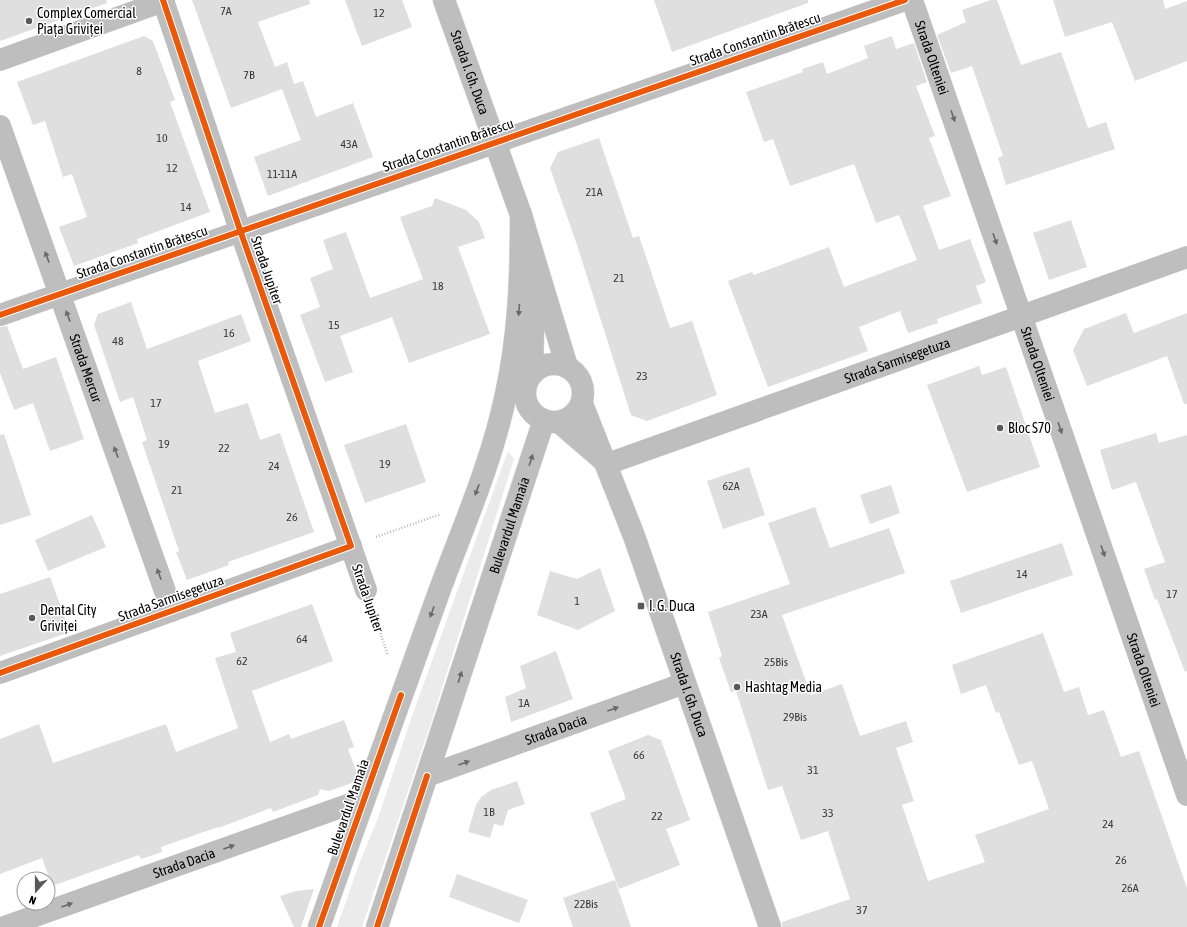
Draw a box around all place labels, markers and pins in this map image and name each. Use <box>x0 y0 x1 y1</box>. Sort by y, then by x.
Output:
place label: Complex Comercial Piața Griviței <box>37 5 136 37</box>
marker: Complex Comercial Piața Griviței <box>24 16 34 26</box>
place label: Bloc S70 <box>1008 420 1051 436</box>
marker: Bloc S70 <box>995 423 1005 433</box>
place label: I. G. Duca <box>649 598 695 614</box>
marker: I. G. Duca <box>636 601 646 611</box>
place label: Dental City Griviței <box>40 602 97 634</box>
marker: Dental City Griviței <box>27 613 37 623</box>
place label: Hashtag Media <box>745 679 822 695</box>
marker: Hashtag Media <box>732 682 742 692</box>

